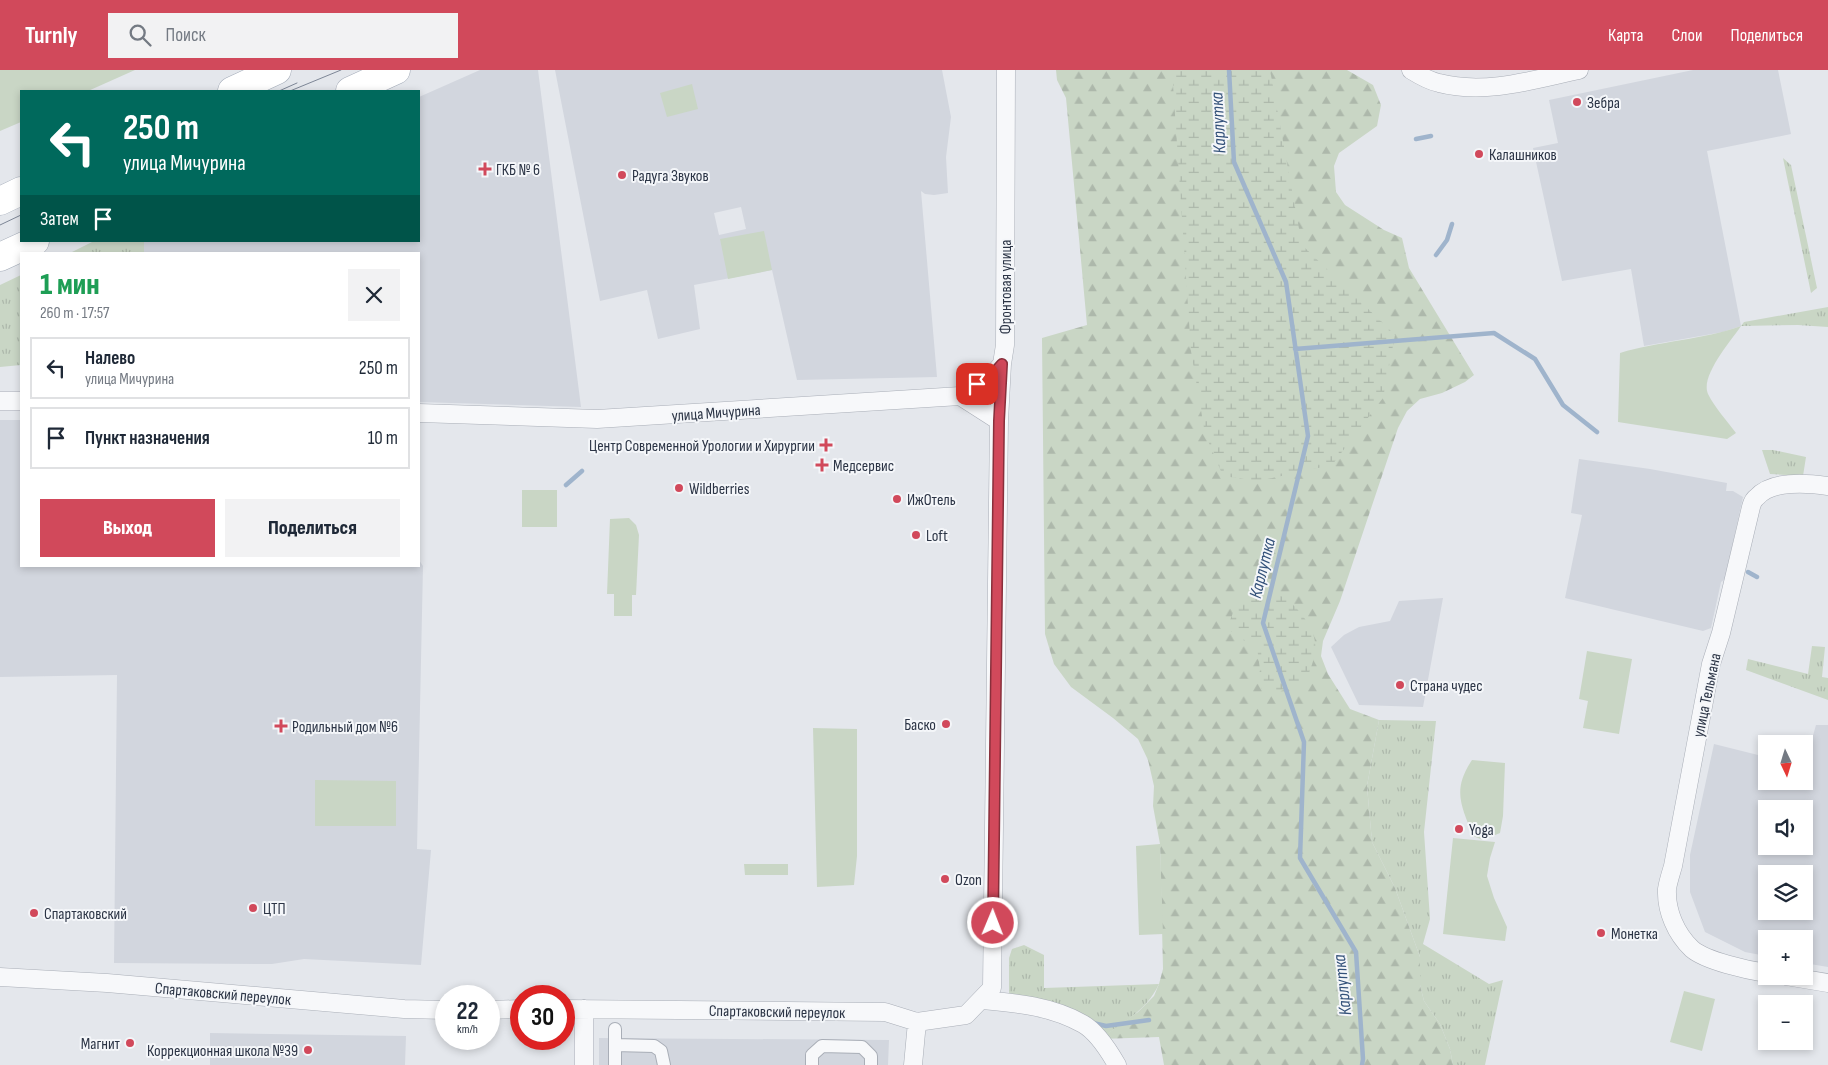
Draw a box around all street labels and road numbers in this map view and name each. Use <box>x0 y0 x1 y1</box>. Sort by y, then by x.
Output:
street label: Фронтовая улица <box>997 240 1016 334</box>
street label: улица Мичурина <box>671 401 761 426</box>
street label: улица Тельмана <box>1689 652 1726 739</box>
street label: Спартаковский переулок <box>154 979 293 1010</box>
street label: Спартаковский переулок <box>709 1002 846 1023</box>

